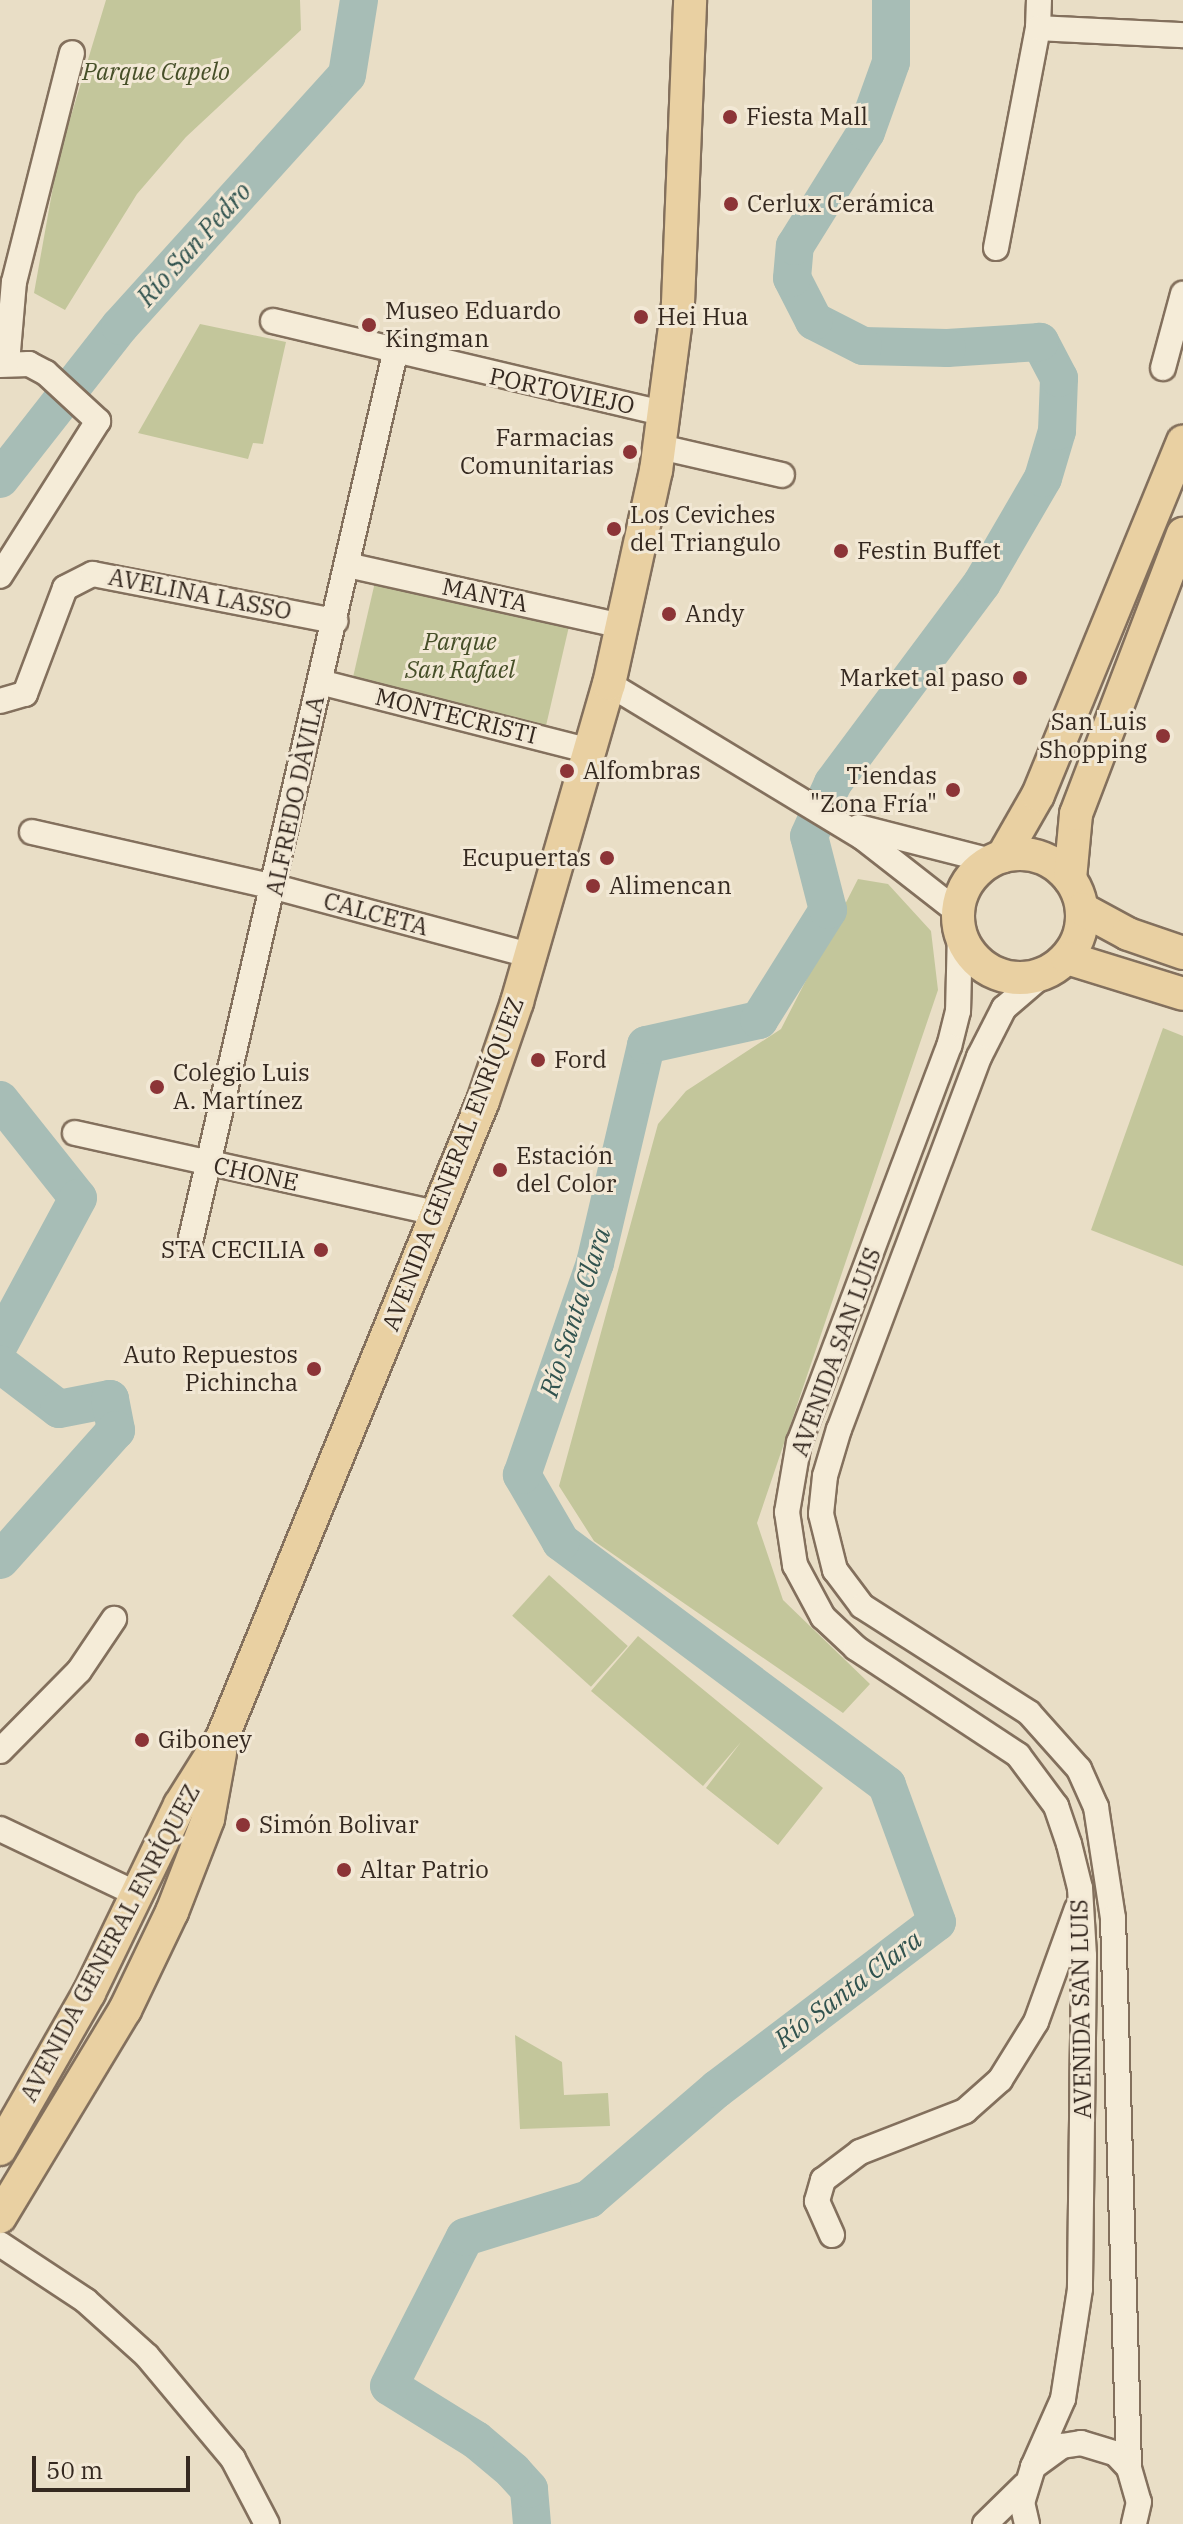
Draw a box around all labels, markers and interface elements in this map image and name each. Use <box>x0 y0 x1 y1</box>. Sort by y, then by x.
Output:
park label: Parque Capelo <box>82 58 230 86</box>
place label: Fiesta Mall <box>746 103 868 131</box>
marker: Fiesta Mall <box>721 108 739 126</box>
water label: Río San Pedro <box>130 176 258 312</box>
place label: Cerlux Cerámica <box>747 190 935 218</box>
marker: Cerlux Cerámica <box>722 195 740 213</box>
place label: Museo Eduardo Kingman <box>385 297 561 353</box>
place label: Hei Hua <box>657 303 749 331</box>
marker: Hei Hua <box>632 308 650 326</box>
marker: Museo Eduardo Kingman <box>360 316 378 334</box>
street label: PORTOVIEJO <box>487 362 637 420</box>
place label: Farmacias Comunitarias <box>460 424 614 480</box>
marker: Farmacias Comunitarias <box>621 443 639 461</box>
place label: Los Ceviches del Triangulo <box>630 501 781 557</box>
marker: Los Ceviches del Triangulo <box>605 520 623 538</box>
place label: Festin Buffet <box>857 537 1001 565</box>
marker: Festin Buffet <box>832 542 850 560</box>
street label: AVELINA LASSO <box>106 562 294 626</box>
street label: MANTA <box>440 572 530 618</box>
place label: Andy <box>685 600 744 628</box>
marker: Andy <box>660 605 678 623</box>
park label: Parque San Rafael <box>405 628 515 684</box>
place label: Market al paso <box>840 664 1004 692</box>
marker: Market al paso <box>1011 669 1029 687</box>
street label: MONTECRISTI <box>372 682 540 750</box>
street label: ALFREDO DÀVILA <box>260 693 330 899</box>
place label: San Luis Shopping <box>1039 708 1147 764</box>
marker: San Luis Shopping <box>1154 727 1172 745</box>
place label: Alfombras <box>583 757 701 785</box>
marker: Alfombras <box>558 762 576 780</box>
place label: Tiendas "Zona Fría" <box>810 762 937 818</box>
marker: Tiendas "Zona Fría" <box>944 781 962 799</box>
place label: Ecupuertas <box>462 844 591 872</box>
marker: Ecupuertas <box>598 849 616 867</box>
place label: Alimencan <box>609 872 732 900</box>
marker: Alimencan <box>584 877 602 895</box>
street label: CALCETA <box>320 886 432 942</box>
street label: AVENIDA GENERAL ENRÍQUEZ <box>376 993 530 1335</box>
place label: Ford <box>554 1046 607 1074</box>
marker: Ford <box>529 1051 547 1069</box>
place label: Colegio Luis A. Martínez <box>173 1059 310 1115</box>
marker: Colegio Luis A. Martínez <box>148 1078 166 1096</box>
place label: Estación del Color <box>516 1142 616 1198</box>
street label: CHONE <box>211 1151 301 1197</box>
marker: Estación del Color <box>491 1161 509 1179</box>
water label: Río Santa Clara <box>533 1223 617 1401</box>
place label: STA CECILIA <box>161 1236 305 1264</box>
marker: STA CECILIA <box>312 1241 330 1259</box>
street label: AVENIDA SAN LUIS <box>785 1244 887 1460</box>
place label: Auto Repuestos Pichincha <box>123 1341 298 1397</box>
marker: Auto Repuestos Pichincha <box>305 1360 323 1378</box>
place label: Giboney <box>158 1726 252 1754</box>
marker: Giboney <box>133 1731 151 1749</box>
street label: AVENIDA GENERAL ENRÍQUEZ <box>14 1779 206 2107</box>
place label: Simón Bolivar <box>259 1811 419 1839</box>
marker: Simón Bolivar <box>234 1816 252 1834</box>
place label: Altar Patrio <box>360 1856 489 1884</box>
marker: Altar Patrio <box>335 1861 353 1879</box>
street label: AVENIDA SAN LUIS <box>1065 1899 1097 2119</box>
water label: Río Santa Clara <box>768 1924 928 2054</box>
scale bar <box>36 2440 194 2490</box>
text: 50 m <box>46 2454 103 2486</box>

